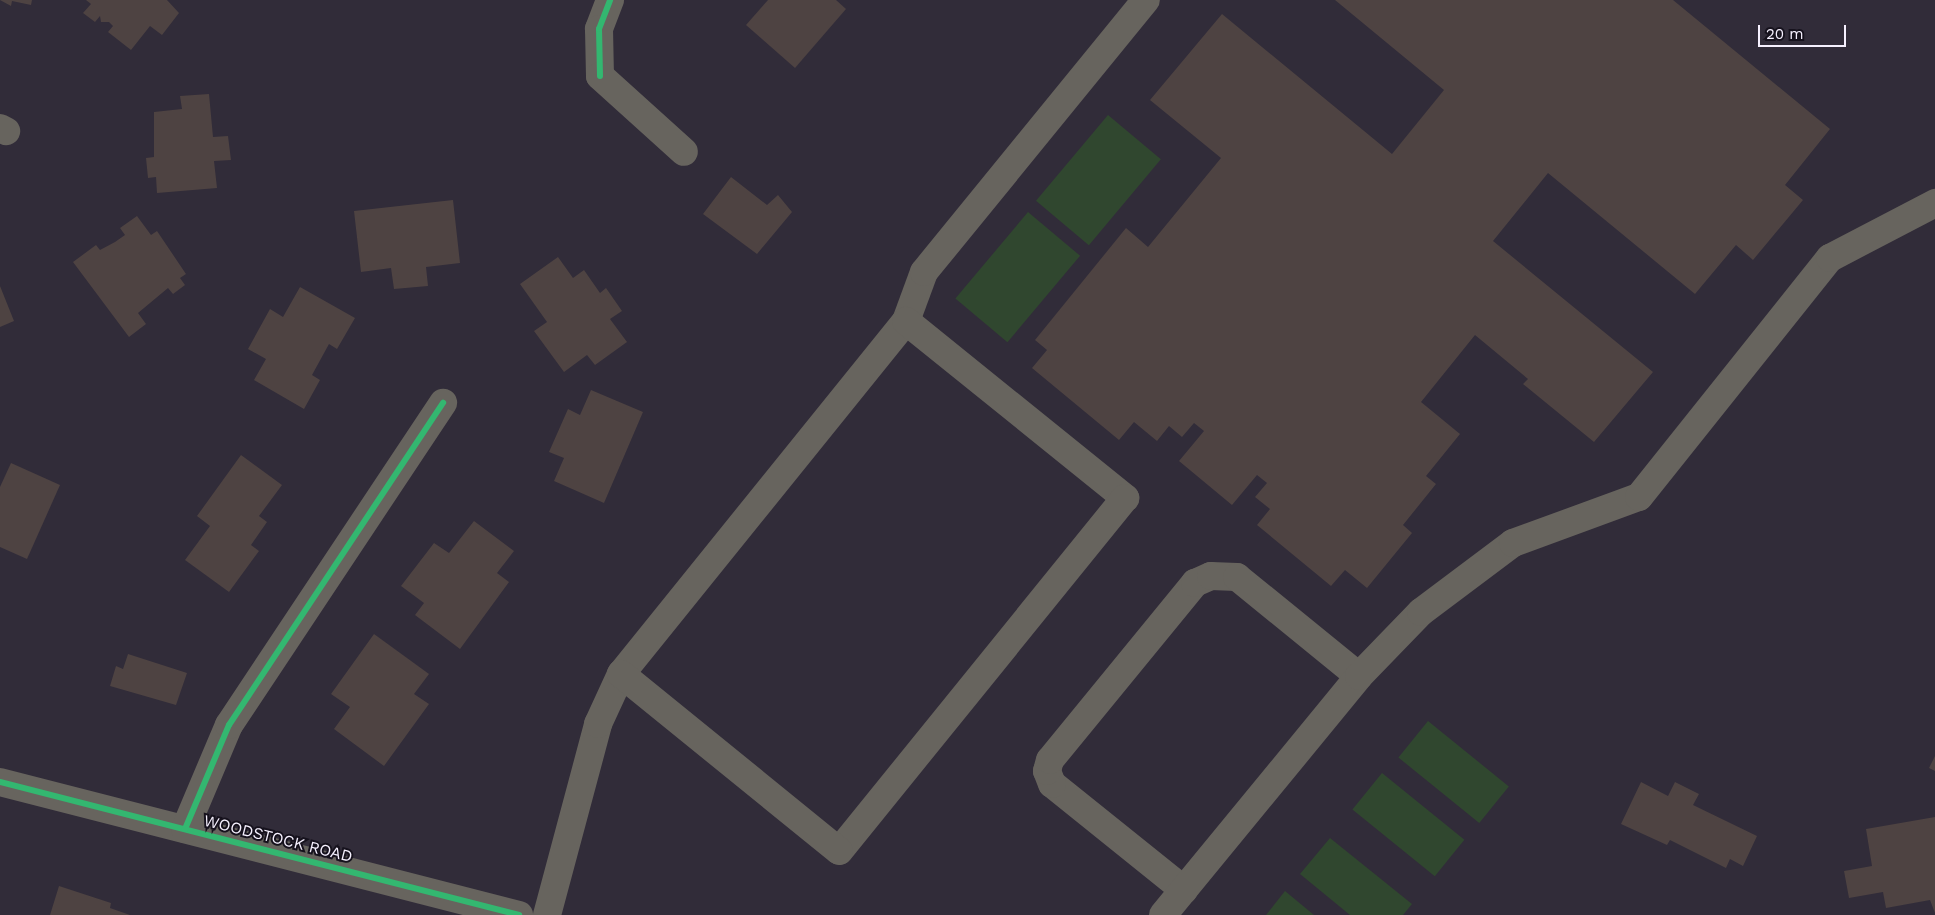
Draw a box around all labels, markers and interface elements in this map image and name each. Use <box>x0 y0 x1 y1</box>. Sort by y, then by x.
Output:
scale bar <box>1760 15 1848 47</box>
text: 20 m <box>1766 25 1804 43</box>
street label: WOODSTOCK ROAD <box>201 811 355 867</box>

